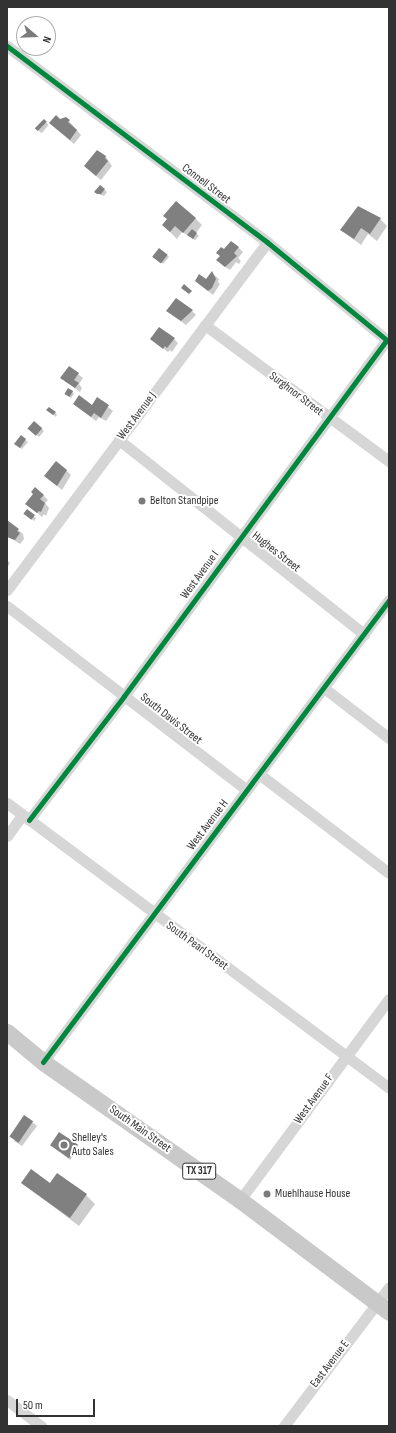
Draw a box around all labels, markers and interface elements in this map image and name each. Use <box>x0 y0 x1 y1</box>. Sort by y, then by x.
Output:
north arrow <box>16 16 56 56</box>
text: N <box>40 35 54 45</box>
street label: Connell Street <box>179 161 233 207</box>
street label: Surghnor Street <box>266 369 326 419</box>
street label: West Avenue J <box>114 389 160 443</box>
place label: Belton Standpipe <box>150 494 218 508</box>
marker: Belton Standpipe <box>137 496 147 506</box>
street label: Hughes Street <box>249 529 303 575</box>
street label: West Avenue I <box>178 548 222 602</box>
street label: South Davis Street <box>137 690 205 748</box>
street label: West Avenue H <box>184 797 232 853</box>
street label: South Pearl Street <box>163 919 231 973</box>
street label: West Avenue F <box>291 1071 337 1127</box>
street label: South Main Street <box>106 1102 174 1156</box>
place label: Shelley's Auto Sales <box>72 1131 114 1159</box>
marker: Shelley's Auto Sales <box>59 1140 69 1150</box>
road number: TX 317 <box>182 1162 216 1180</box>
place label: Muehlhause House <box>275 1187 350 1201</box>
marker: Muehlhause House <box>262 1189 272 1199</box>
street label: East Avenue E <box>308 1338 352 1390</box>
scale bar <box>18 1391 97 1417</box>
text: 50 m <box>23 1398 43 1413</box>

